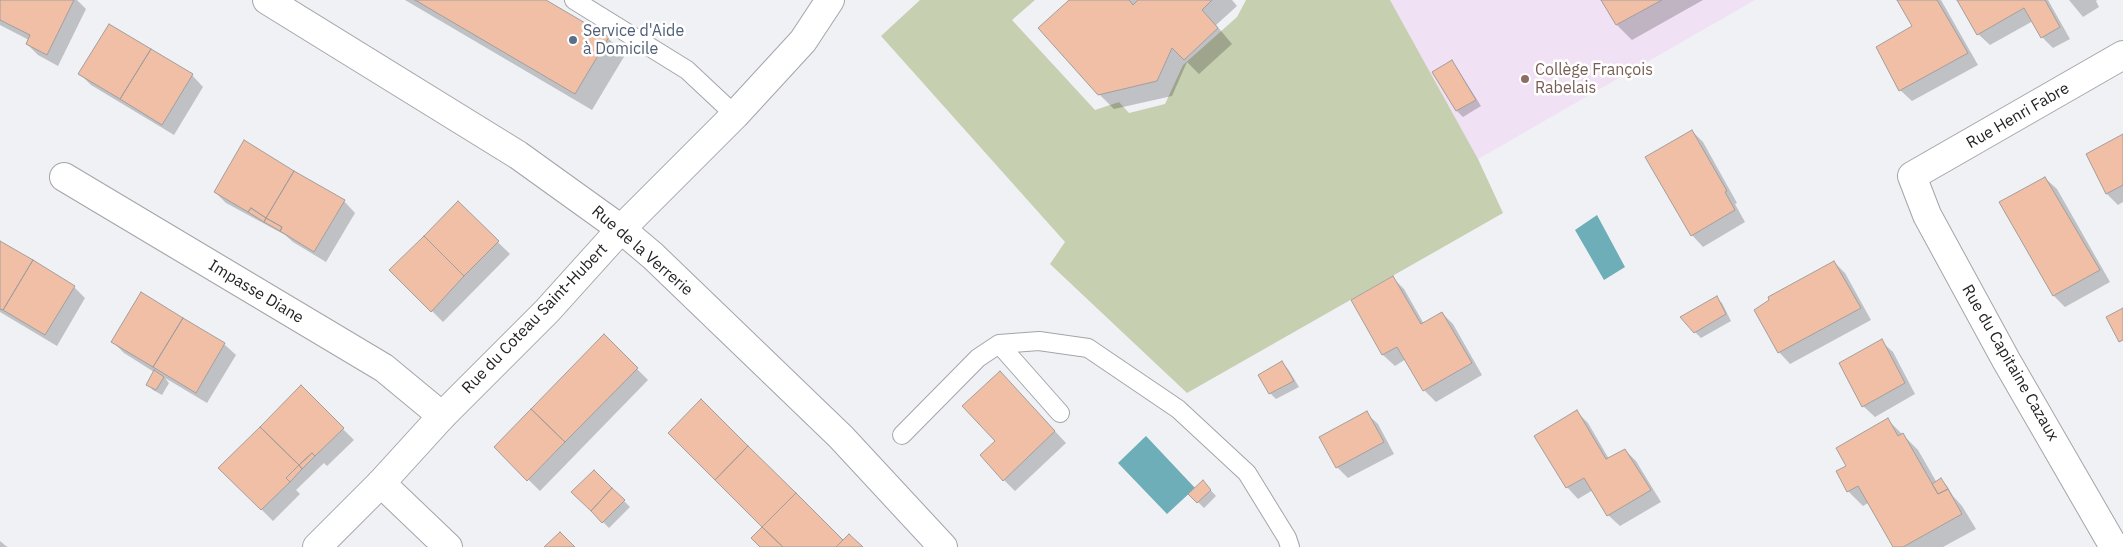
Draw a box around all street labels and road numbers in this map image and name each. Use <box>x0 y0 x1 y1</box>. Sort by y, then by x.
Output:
street label: Rue Henri Fabre <box>1963 79 2073 153</box>
street label: Rue de la Verrerie <box>588 202 696 300</box>
street label: Rue du Coteau Saint-Hubert <box>458 240 612 398</box>
street label: Impasse Diane <box>205 256 307 328</box>
street label: Rue du Capitaine Cazaux <box>1957 281 2063 445</box>

